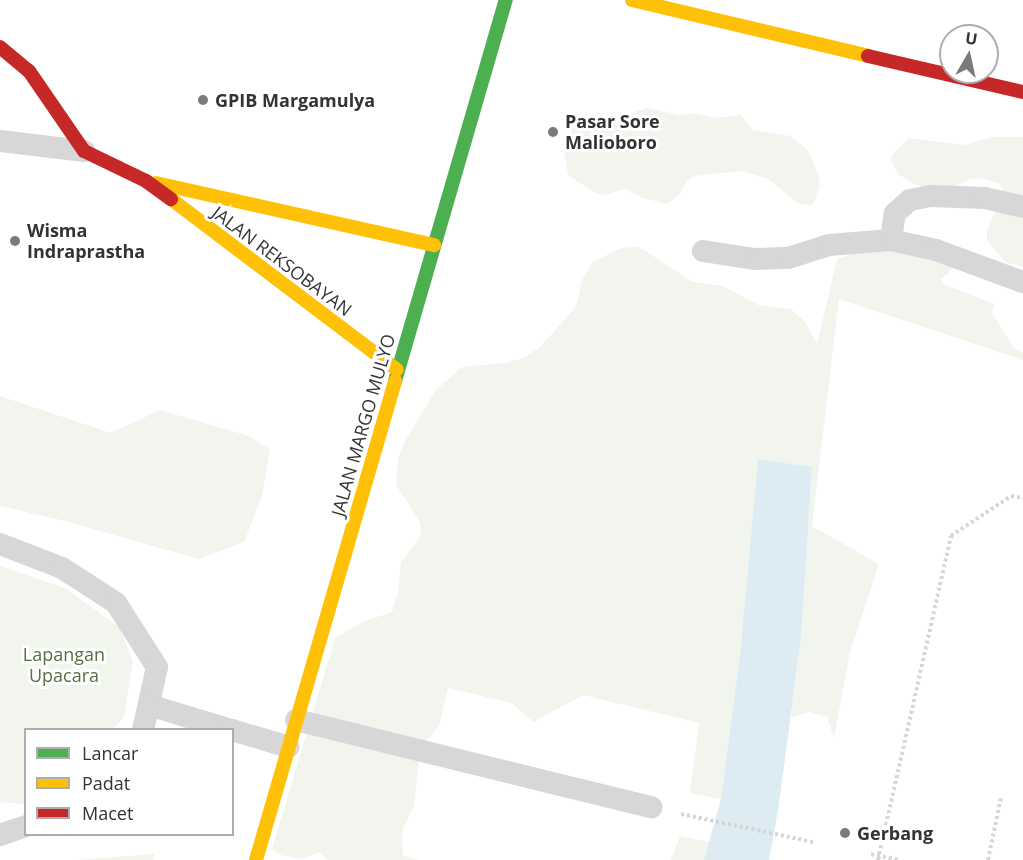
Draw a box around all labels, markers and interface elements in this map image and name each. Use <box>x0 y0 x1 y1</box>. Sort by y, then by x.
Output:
north arrow <box>939 24 999 84</box>
text: U <box>964 26 979 50</box>
place label: GPIB Margamulya <box>215 89 375 111</box>
marker: GPIB Margamulya <box>196 93 210 107</box>
place label: Pasar Sore Malioboro <box>565 111 660 154</box>
marker: Pasar Sore Malioboro <box>546 125 560 139</box>
street label: JALAN REKSOBAYAN <box>208 201 356 321</box>
place label: Wisma Indraprastha <box>27 220 145 262</box>
marker: Wisma Indraprastha <box>8 234 22 248</box>
street label: JALAN MARGO MULYO <box>327 331 399 519</box>
park label: Lapangan Upacara <box>23 644 105 686</box>
legend <box>24 728 234 836</box>
text: Lancar <box>82 741 138 765</box>
text: Padat <box>82 771 130 795</box>
text: Macet <box>82 801 133 825</box>
place label: Gerbang <box>857 822 933 844</box>
marker: Gerbang <box>838 826 852 840</box>

